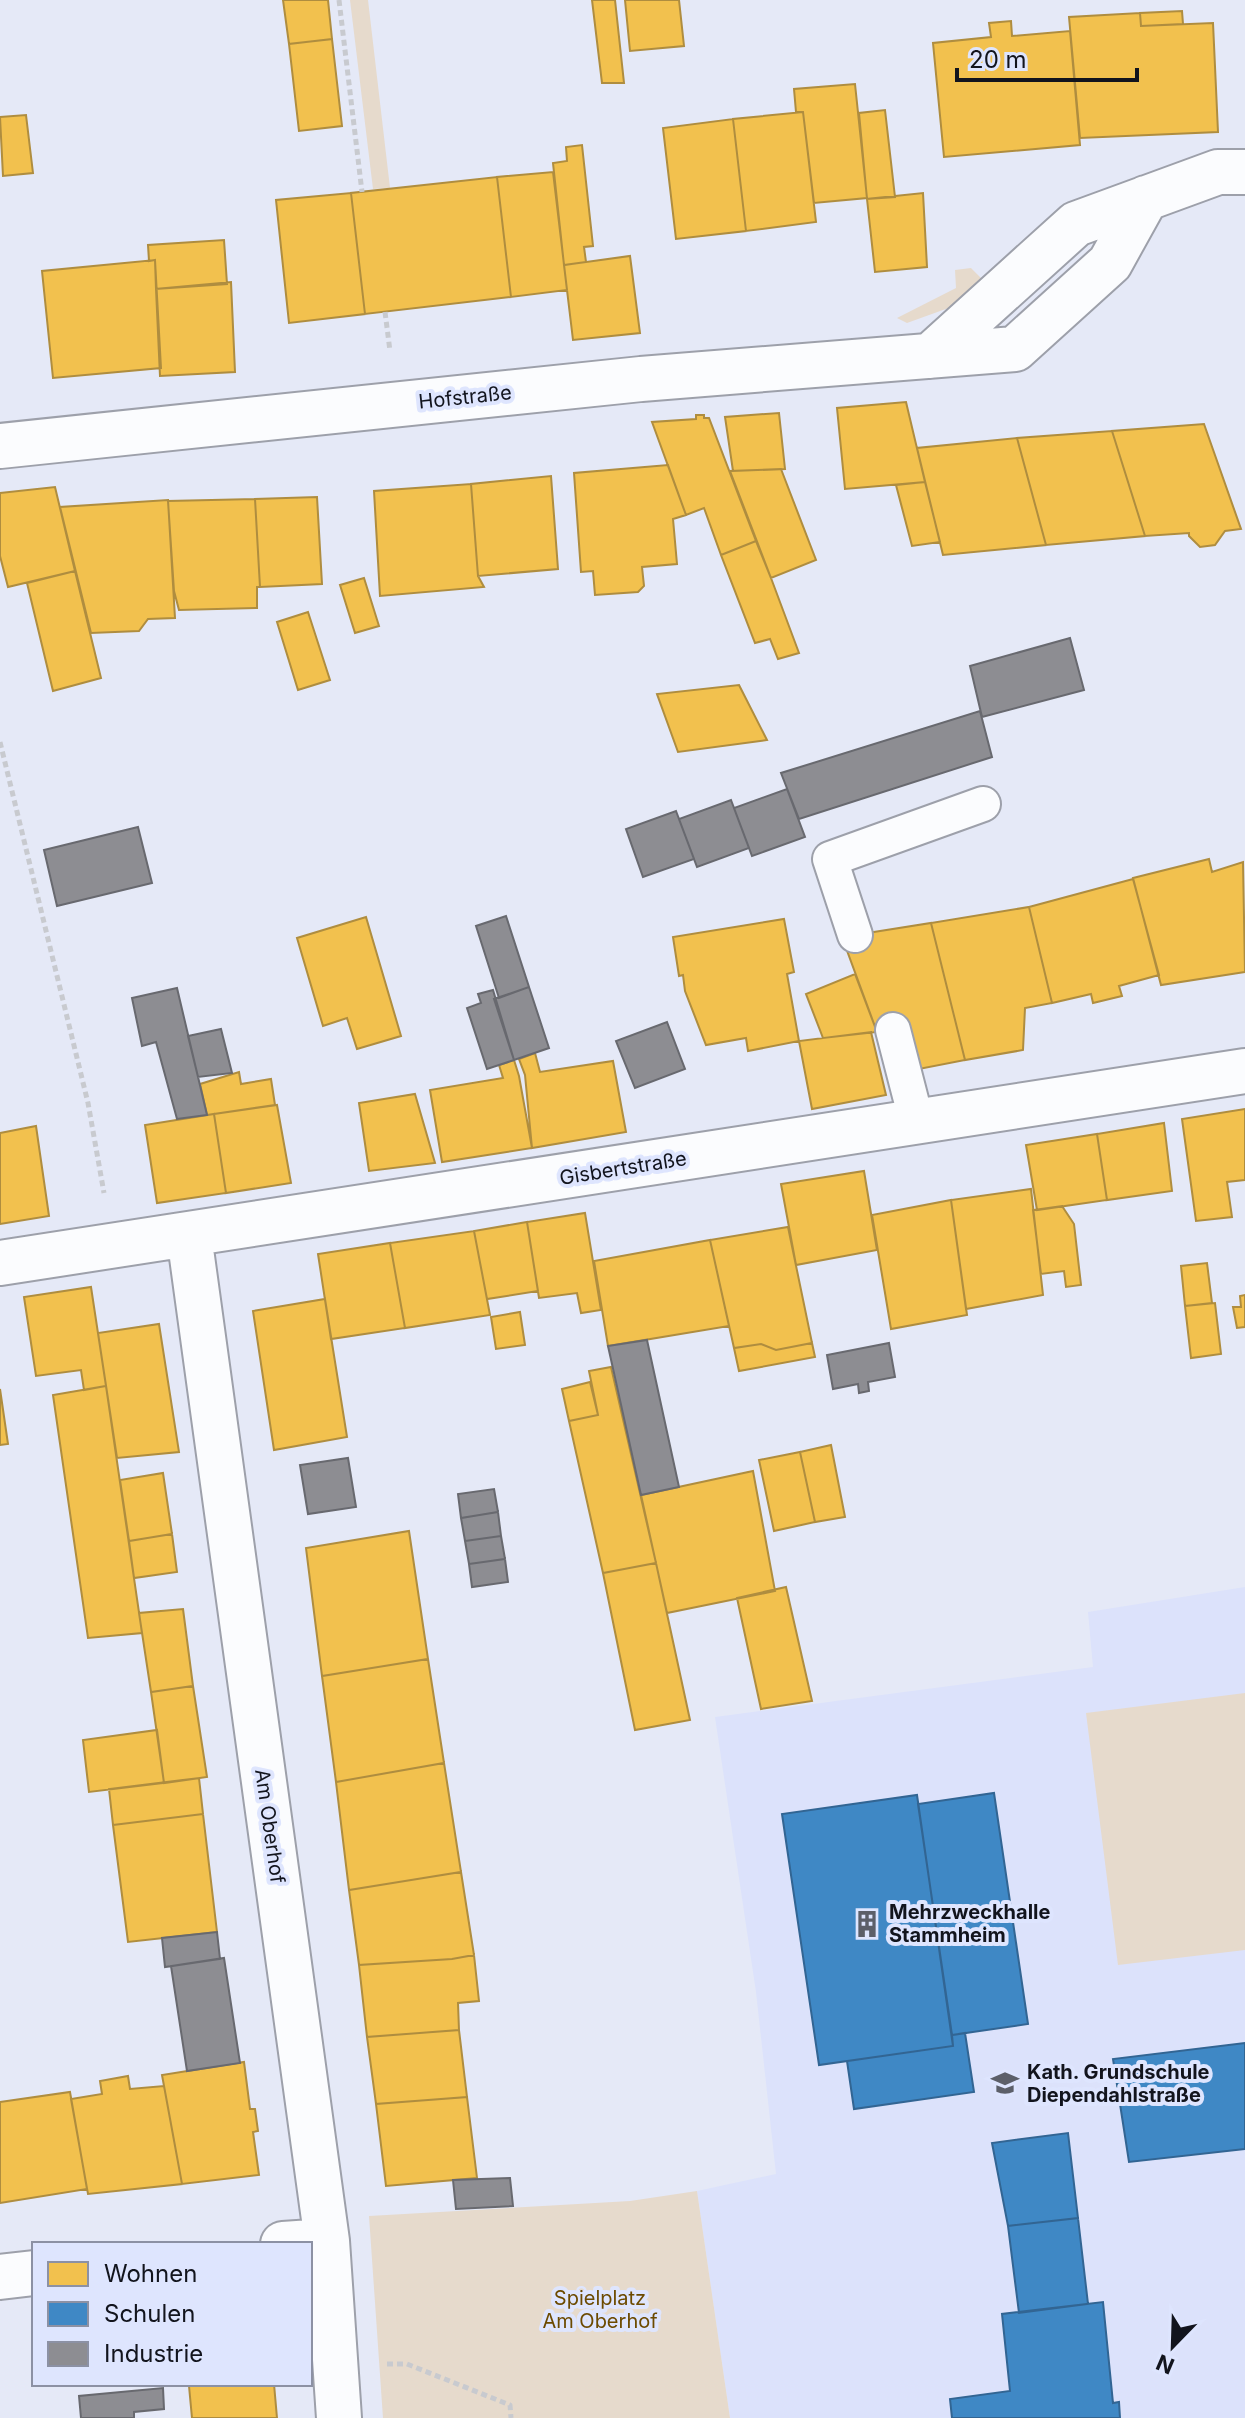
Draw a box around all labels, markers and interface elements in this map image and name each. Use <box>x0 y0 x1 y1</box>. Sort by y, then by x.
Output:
scale bar <box>957 32 1137 82</box>
text: 20 m <box>969 45 1027 74</box>
street label: Hofstraße <box>417 380 513 414</box>
street label: Gisbertstraße <box>558 1146 688 1190</box>
street label: Am Oberhof <box>250 1767 290 1885</box>
place label: Mehrzweckhalle Stammheim <box>889 1900 1051 1947</box>
building icon: Mehrzweckhalle Stammheim <box>852 1909 882 1939</box>
place label: Kath. Grundschule Diependahlstraße <box>1027 2060 1210 2107</box>
school or university icon: Kath. Grundschule Diependahlstraße <box>990 2068 1020 2098</box>
legend <box>32 2242 312 2386</box>
text: Wohnen <box>104 2259 197 2288</box>
park label: Spielplatz Am Oberhof <box>542 2286 658 2333</box>
text: Schulen <box>104 2299 195 2328</box>
north arrow <box>1133 2306 1213 2386</box>
text: Industrie <box>104 2339 203 2368</box>
text: N <box>1152 2349 1178 2380</box>

